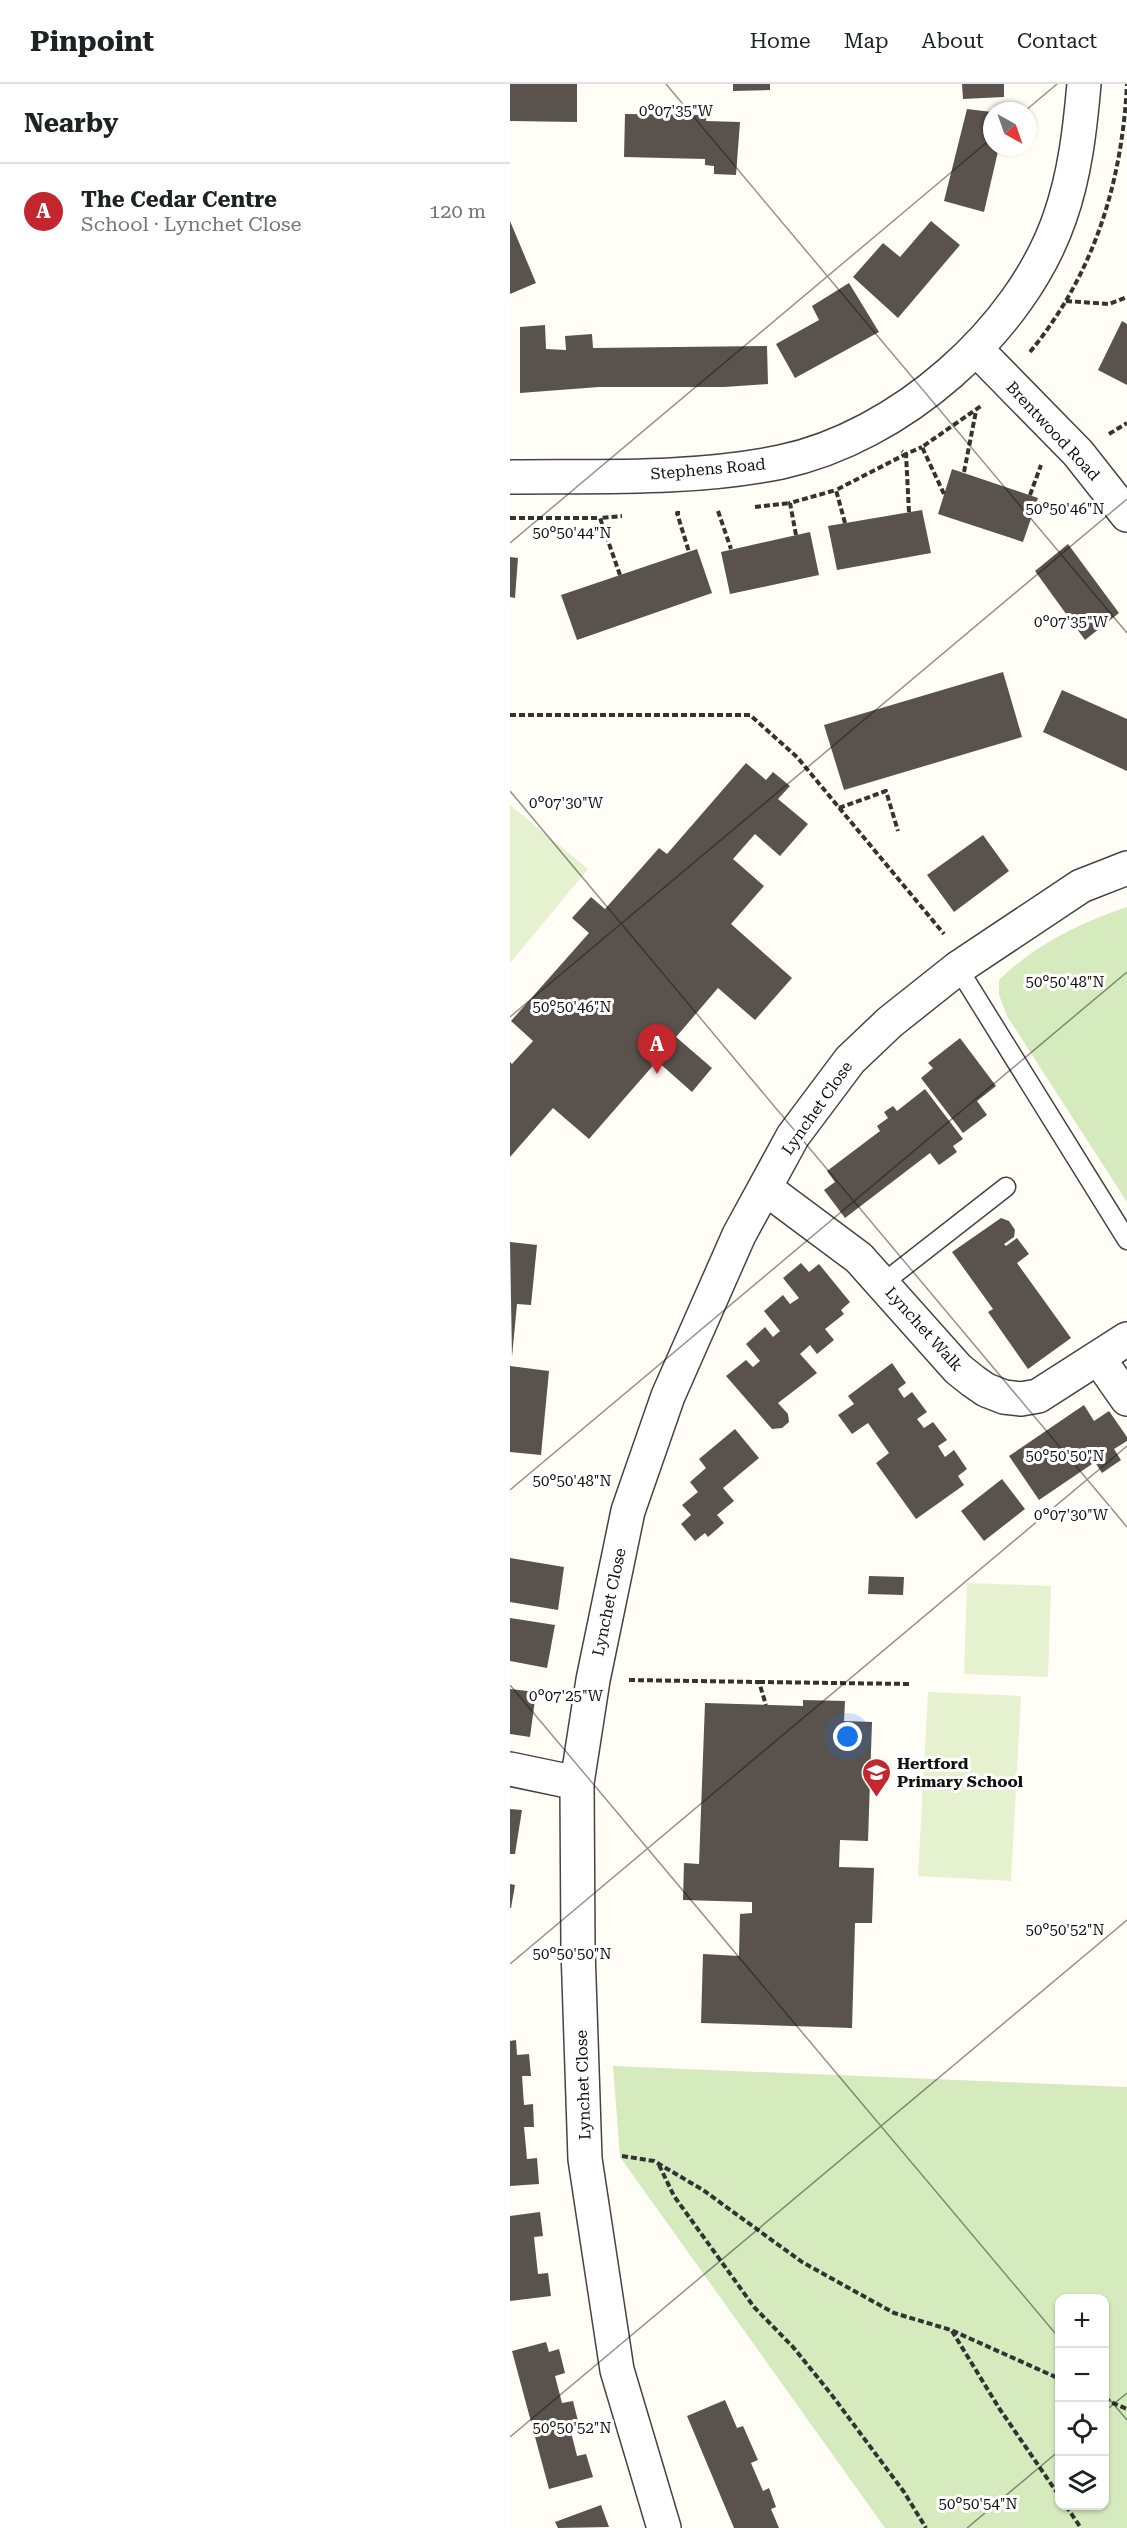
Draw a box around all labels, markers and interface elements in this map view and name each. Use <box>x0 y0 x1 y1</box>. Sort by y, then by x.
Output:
text: Pinpoint <box>30 25 154 58</box>
text: Home <box>750 29 811 53</box>
text: Map <box>844 29 889 53</box>
text: About <box>922 29 984 53</box>
text: Contact <box>1017 29 1097 53</box>
text: 0°07'35"W <box>639 102 714 120</box>
north arrow <box>983 102 1037 156</box>
text: Nearby <box>24 108 118 138</box>
text: The Cedar Centre <box>81 187 277 212</box>
text: A <box>36 199 51 223</box>
text: 120 m <box>429 199 486 223</box>
text: School · Lynchet Close <box>81 212 301 236</box>
street label: Brentwood Road <box>1002 378 1104 484</box>
street label: Stephens Road <box>650 455 766 483</box>
text: 50°50'46"N <box>1025 500 1105 518</box>
text: 50°50'44"N <box>532 524 612 542</box>
text: 0°07'35"W <box>1034 613 1109 631</box>
text: 0°07'30"W <box>529 794 604 812</box>
text: 50°50'48"N <box>1025 973 1105 991</box>
text: 50°50'46"N <box>532 998 612 1016</box>
pin: A <box>638 1024 676 1074</box>
street label: Lynchet Close <box>778 1057 856 1159</box>
street label: Lynchet Walk <box>881 1283 967 1375</box>
text: 50°50'50"N <box>1025 1447 1105 1465</box>
text: 50°50'48"N <box>532 1472 612 1490</box>
text: 0°07'30"W <box>1034 1506 1109 1524</box>
street label: Lynchet Close <box>588 1546 630 1658</box>
text: 0°07'25"W <box>529 1687 604 1705</box>
your location <box>833 1722 862 1751</box>
place label: Hertford Primary School <box>897 1754 1024 1791</box>
school or university icon: Hertford Primary School <box>860 1756 892 1798</box>
text: 50°50'52"N <box>1025 1921 1105 1939</box>
text: 50°50'50"N <box>532 1945 612 1963</box>
street label: Lynchet Close <box>572 2029 594 2140</box>
map controls <box>1055 2294 1109 2510</box>
button: + <box>1055 2294 1109 2348</box>
button: − <box>1055 2348 1109 2402</box>
button: locate <box>1055 2402 1109 2456</box>
text: 50°50'52"N <box>532 2419 612 2437</box>
button: layers <box>1055 2456 1109 2510</box>
text: 50°50'54"N <box>938 2495 1018 2513</box>

